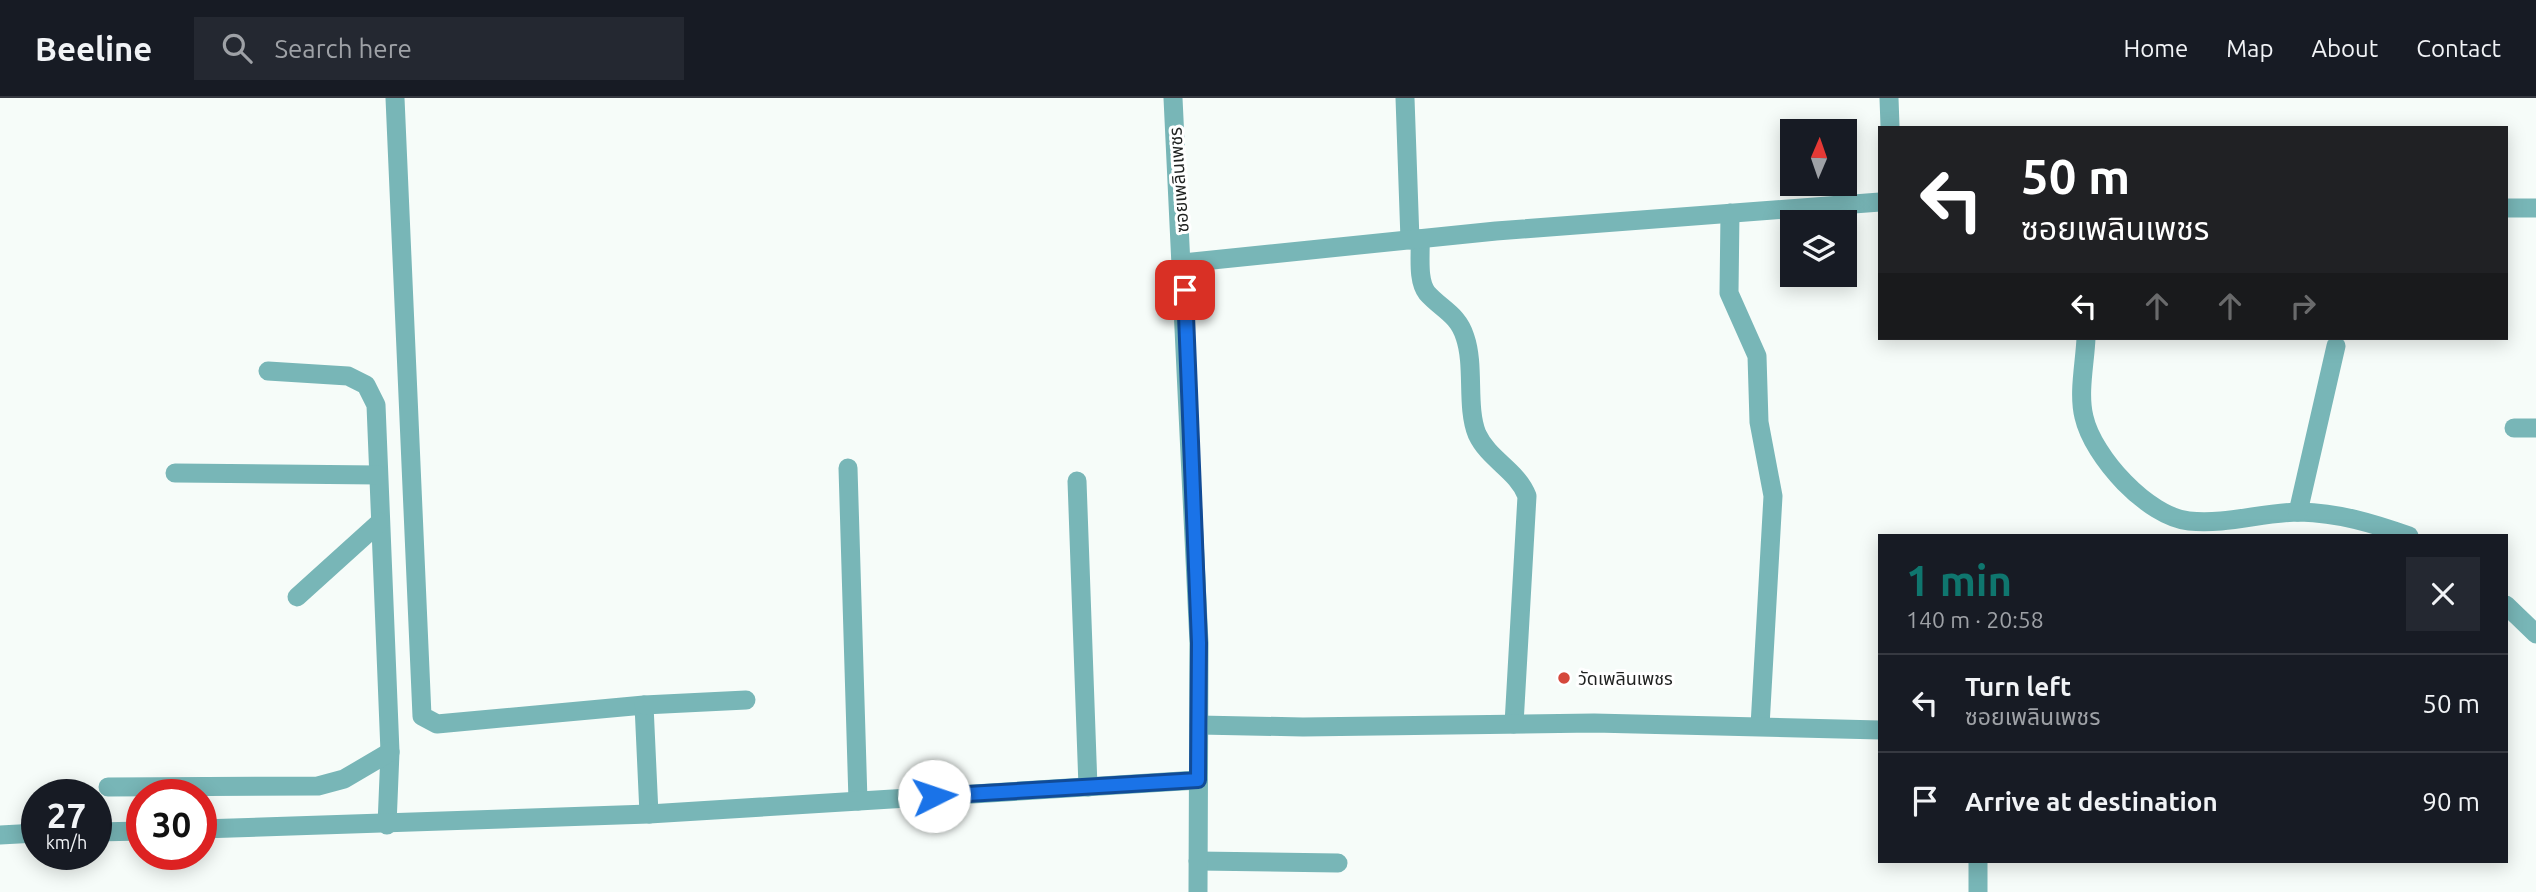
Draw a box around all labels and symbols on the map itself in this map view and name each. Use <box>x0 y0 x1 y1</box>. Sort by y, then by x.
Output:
north arrow <box>1780 119 1857 196</box>
street label: ซอยเพลินเพชร <box>1164 126 1192 234</box>
pin <box>1155 260 1215 320</box>
place label: วัดเพลินเพชร <box>1578 668 1673 688</box>
marker: วัดเพลินเพชร <box>1556 670 1572 686</box>
position arrow <box>897 759 971 833</box>
speed limit sign: 30 <box>126 779 217 870</box>

